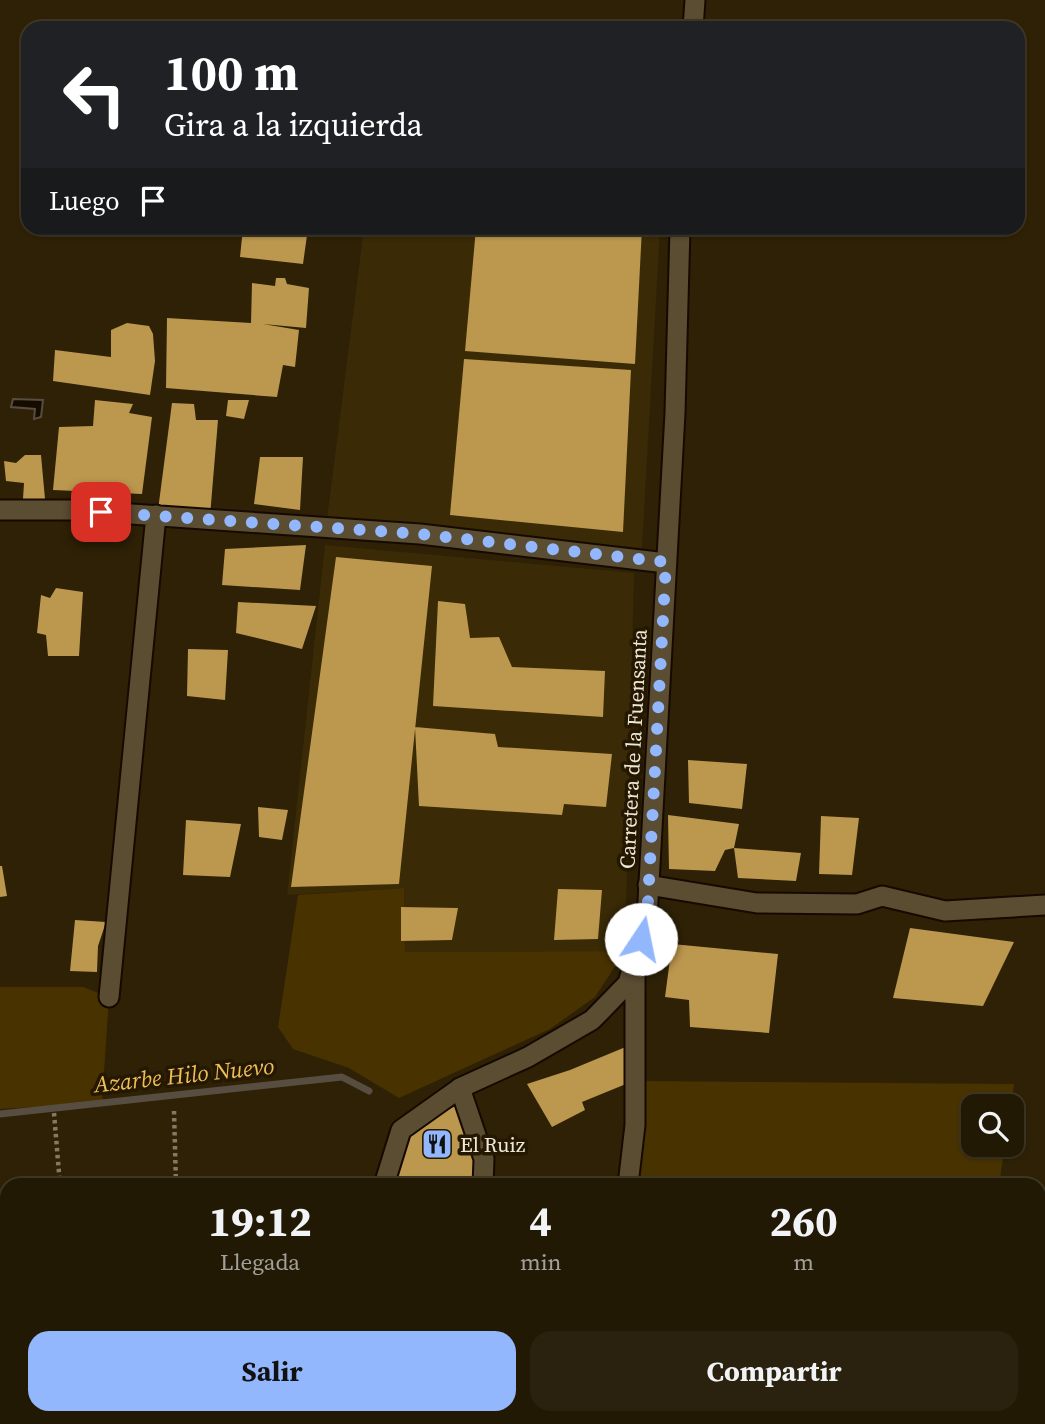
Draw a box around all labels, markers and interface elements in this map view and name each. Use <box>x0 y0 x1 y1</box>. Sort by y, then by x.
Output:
text: 100 m <box>164 39 299 106</box>
icon: left <box>49 49 140 140</box>
text: Gira a la izquierda <box>164 103 423 147</box>
icon: arrive <box>134 182 172 220</box>
text: Luego <box>49 183 120 219</box>
pin <box>71 482 131 542</box>
icon: arrive <box>82 493 120 531</box>
street label: Carretera de la Fuensanta <box>612 628 654 870</box>
position arrow <box>604 902 678 976</box>
water label: Azarbe Hilo Nuevo <box>90 1050 276 1101</box>
map controls <box>961 1094 1024 1157</box>
button: search <box>961 1094 1024 1157</box>
restaurant icon: El Ruiz <box>420 1127 454 1161</box>
place label: El Ruiz <box>460 1130 526 1159</box>
text: 19:12 <box>208 1192 312 1250</box>
text: 4 <box>529 1192 552 1250</box>
text: 260 <box>770 1192 838 1250</box>
text: Llegada <box>220 1246 300 1278</box>
text: min <box>520 1246 561 1278</box>
text: m <box>793 1246 814 1278</box>
button: Salir <box>28 1331 516 1411</box>
button: Compartir <box>530 1331 1018 1411</box>

